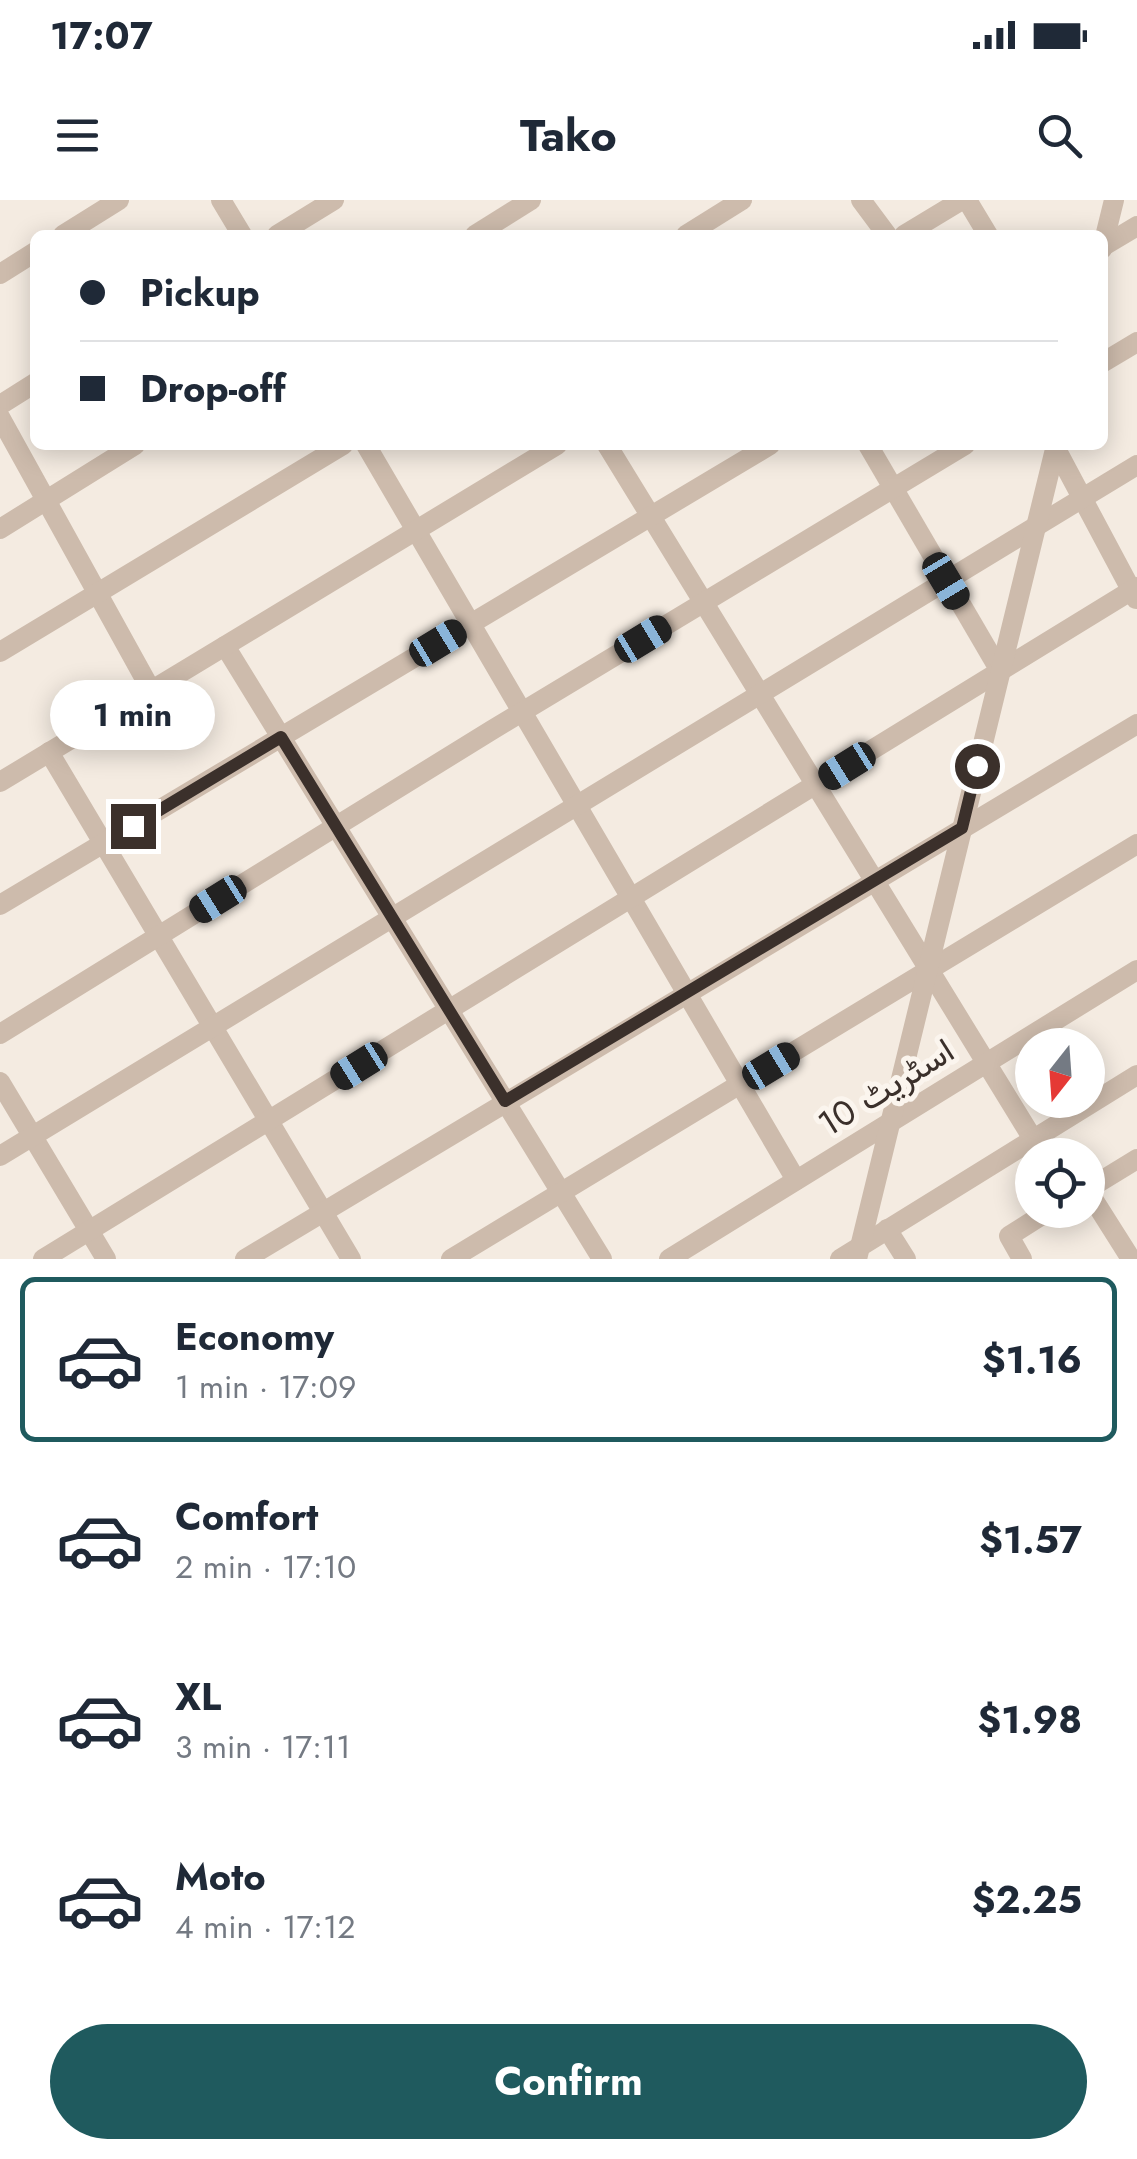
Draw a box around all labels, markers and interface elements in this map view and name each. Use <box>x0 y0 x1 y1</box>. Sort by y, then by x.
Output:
text: 17:07 <box>50 8 153 63</box>
text: Tako <box>520 103 617 168</box>
icon: menu <box>50 108 105 163</box>
icon: search <box>1032 108 1087 163</box>
text: Pickup <box>140 265 260 320</box>
text: Drop-off <box>140 361 286 416</box>
car <box>918 548 974 614</box>
car <box>610 611 676 667</box>
car <box>405 615 471 671</box>
callout: 1 min <box>51 681 216 751</box>
text: 1 min <box>93 692 172 738</box>
car <box>814 737 880 795</box>
route start <box>955 744 1000 789</box>
route end <box>111 804 156 849</box>
car <box>185 870 251 928</box>
street label: اسٹریٹ 10 <box>808 1026 964 1148</box>
north arrow <box>1015 1028 1105 1118</box>
map controls <box>1015 1028 1105 1228</box>
car <box>326 1037 392 1095</box>
car <box>738 1038 804 1094</box>
button: locate <box>1015 1138 1105 1228</box>
text: Economy <box>175 1309 334 1364</box>
icon: car <box>55 1315 145 1405</box>
text: $1.16 <box>982 1332 1082 1387</box>
text: 1 min · 17:09 <box>175 1364 356 1410</box>
text: Comfort <box>175 1489 318 1544</box>
icon: car <box>55 1495 145 1585</box>
text: $1.57 <box>979 1512 1082 1567</box>
text: 2 min · 17:10 <box>175 1544 356 1590</box>
text: XL <box>175 1669 221 1724</box>
icon: car <box>55 1675 145 1765</box>
text: $1.98 <box>978 1692 1082 1747</box>
text: 3 min · 17:11 <box>175 1724 351 1770</box>
text: Moto <box>175 1849 266 1904</box>
icon: car <box>55 1855 145 1945</box>
text: $2.25 <box>972 1872 1082 1927</box>
text: 4 min · 17:12 <box>175 1904 356 1950</box>
button: Confirm <box>50 2024 1087 2139</box>

